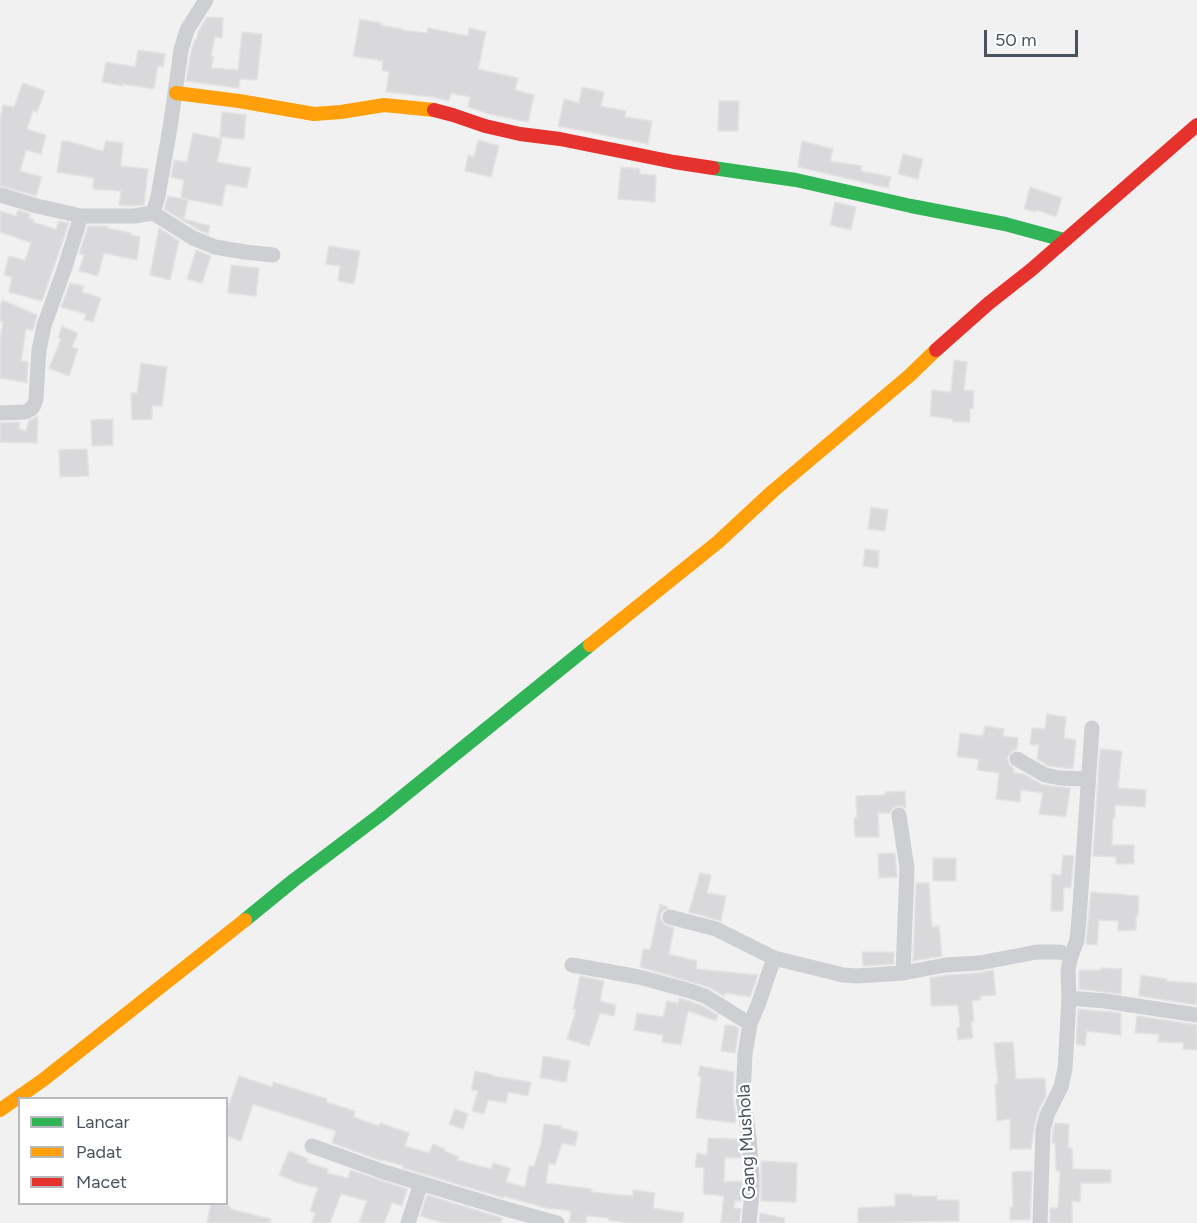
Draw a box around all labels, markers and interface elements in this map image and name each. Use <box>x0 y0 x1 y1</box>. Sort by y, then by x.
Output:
scale bar <box>987 18 1082 56</box>
text: 50 m <box>995 29 1037 51</box>
street label: Gang Mushola <box>733 1084 761 1200</box>
legend <box>18 1097 228 1205</box>
text: Lancar <box>76 1111 130 1133</box>
text: Padat <box>76 1141 122 1163</box>
text: Macet <box>76 1171 127 1193</box>

